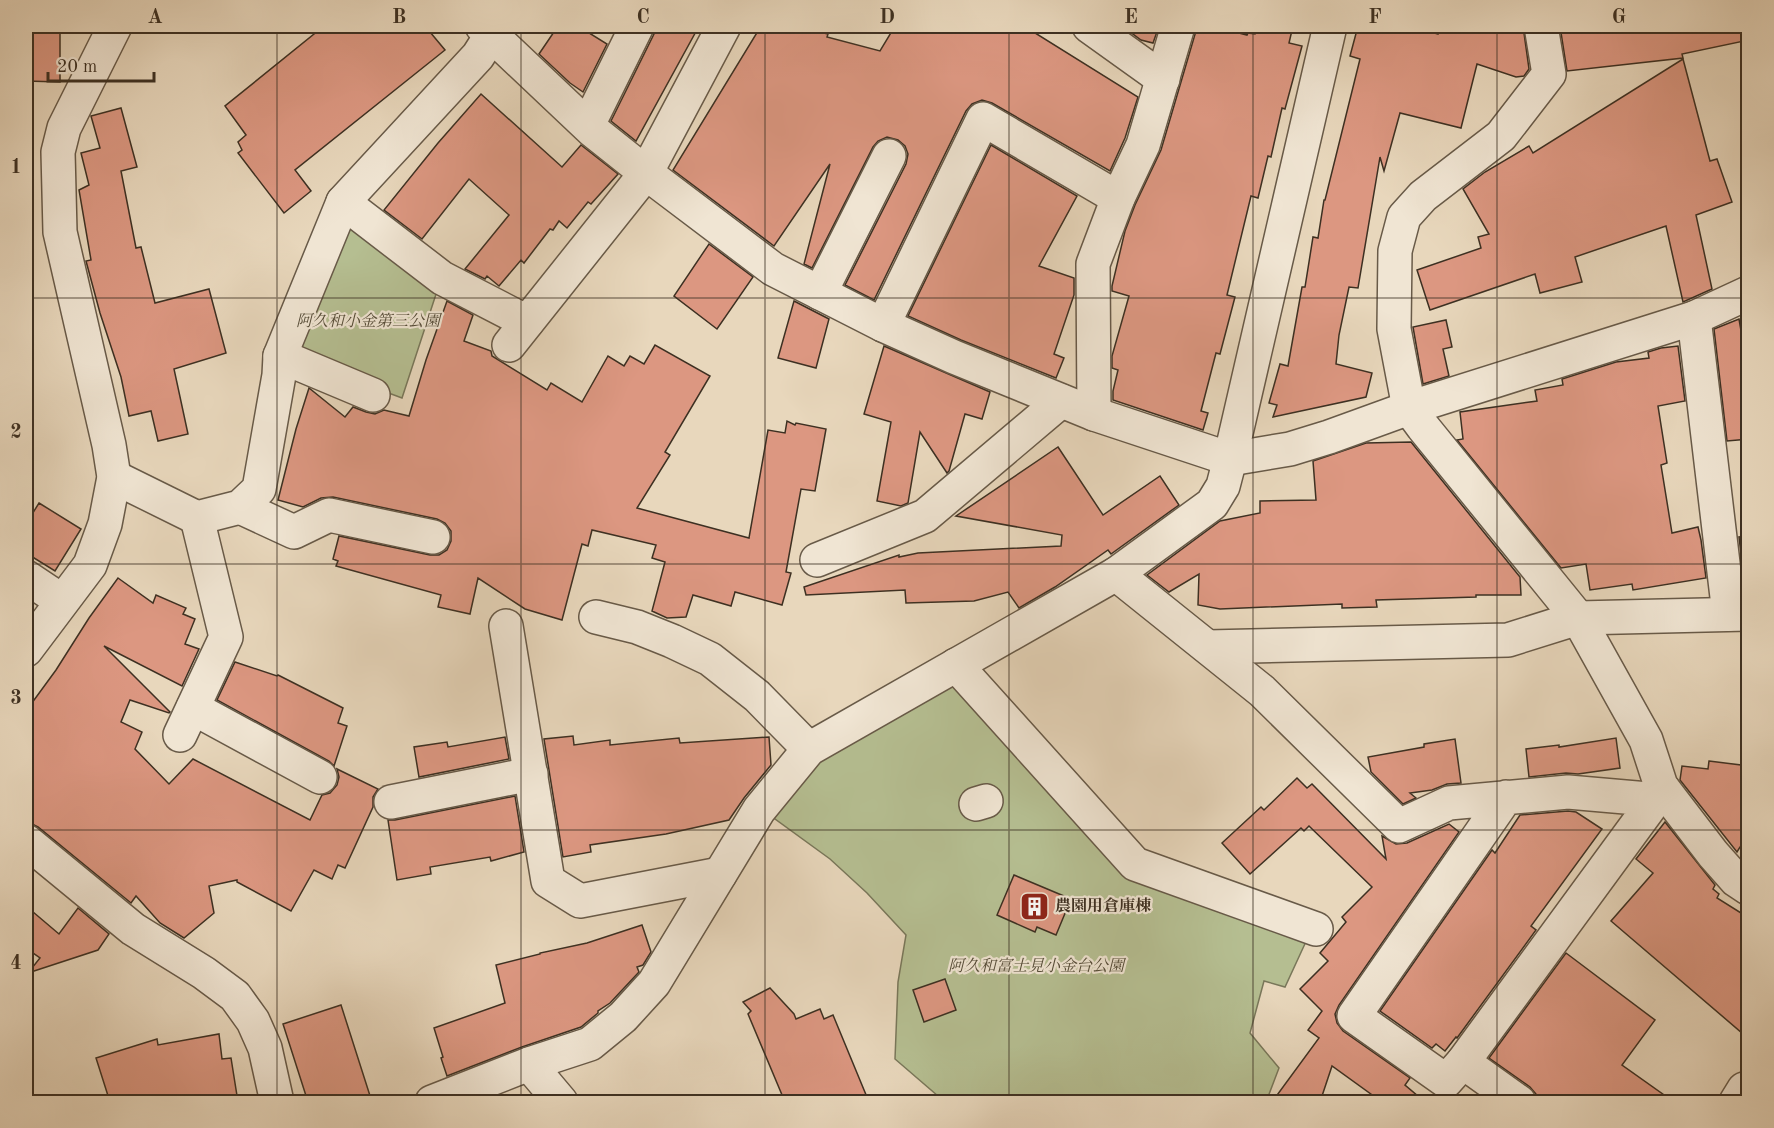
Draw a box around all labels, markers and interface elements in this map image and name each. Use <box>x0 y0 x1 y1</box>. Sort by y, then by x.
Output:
text: A <box>147 8 163 28</box>
text: B <box>392 8 406 28</box>
text: C <box>636 8 650 28</box>
text: D <box>879 8 895 28</box>
text: E <box>1124 8 1138 28</box>
text: F <box>1368 8 1382 28</box>
text: G <box>1612 8 1626 28</box>
scale bar <box>48 45 154 83</box>
text: 20 m <box>57 58 97 76</box>
text: 1 <box>10 158 22 178</box>
park label: 阿久和小金第三公園 <box>296 312 443 330</box>
text: 2 <box>10 423 22 443</box>
text: 3 <box>10 689 22 709</box>
building icon: 農園用倉庫棟 <box>1018 891 1050 923</box>
place label: 農園用倉庫棟 <box>1055 897 1151 915</box>
text: 4 <box>10 954 22 974</box>
park label: 阿久和富士見小金台公園 <box>948 957 1127 975</box>

